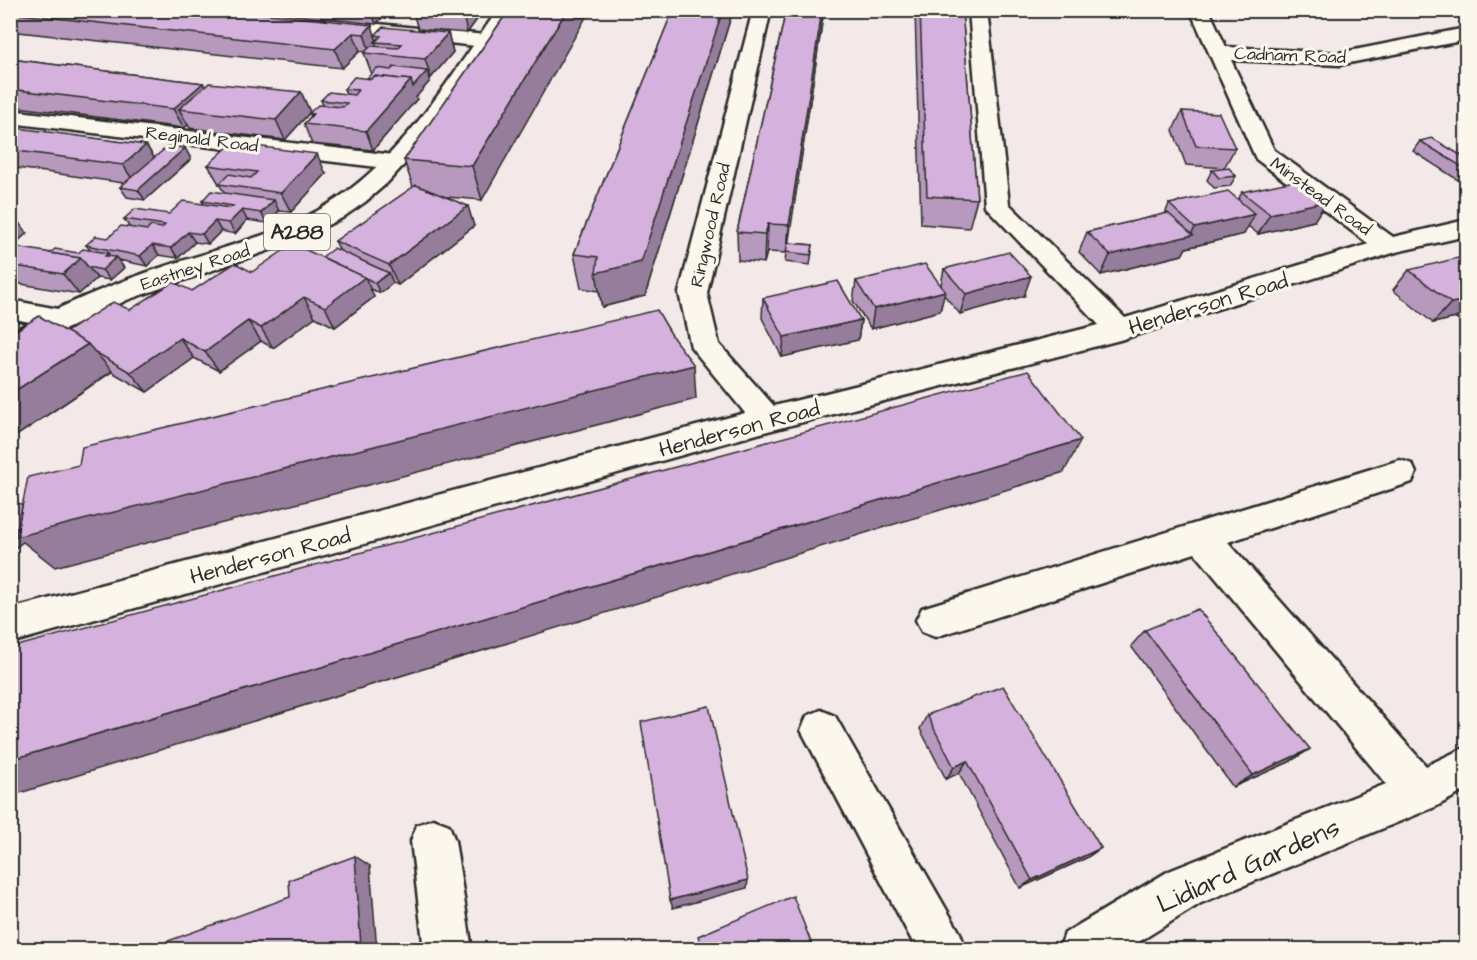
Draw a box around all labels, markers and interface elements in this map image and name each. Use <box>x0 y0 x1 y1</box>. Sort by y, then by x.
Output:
street label: Cadnam Road <box>1234 41 1346 70</box>
street label: Reginald Road <box>144 120 260 160</box>
street label: Minstead Road <box>1265 151 1376 242</box>
street label: Ringwood Road <box>684 161 738 290</box>
road number: A288 <box>264 214 330 250</box>
street label: Eastney Road <box>137 238 253 298</box>
street label: Henderson Road <box>1125 265 1292 343</box>
street label: Henderson Road <box>656 393 823 466</box>
street label: Henderson Road <box>187 520 354 593</box>
street label: Lidiard Gardens <box>1151 809 1346 923</box>

